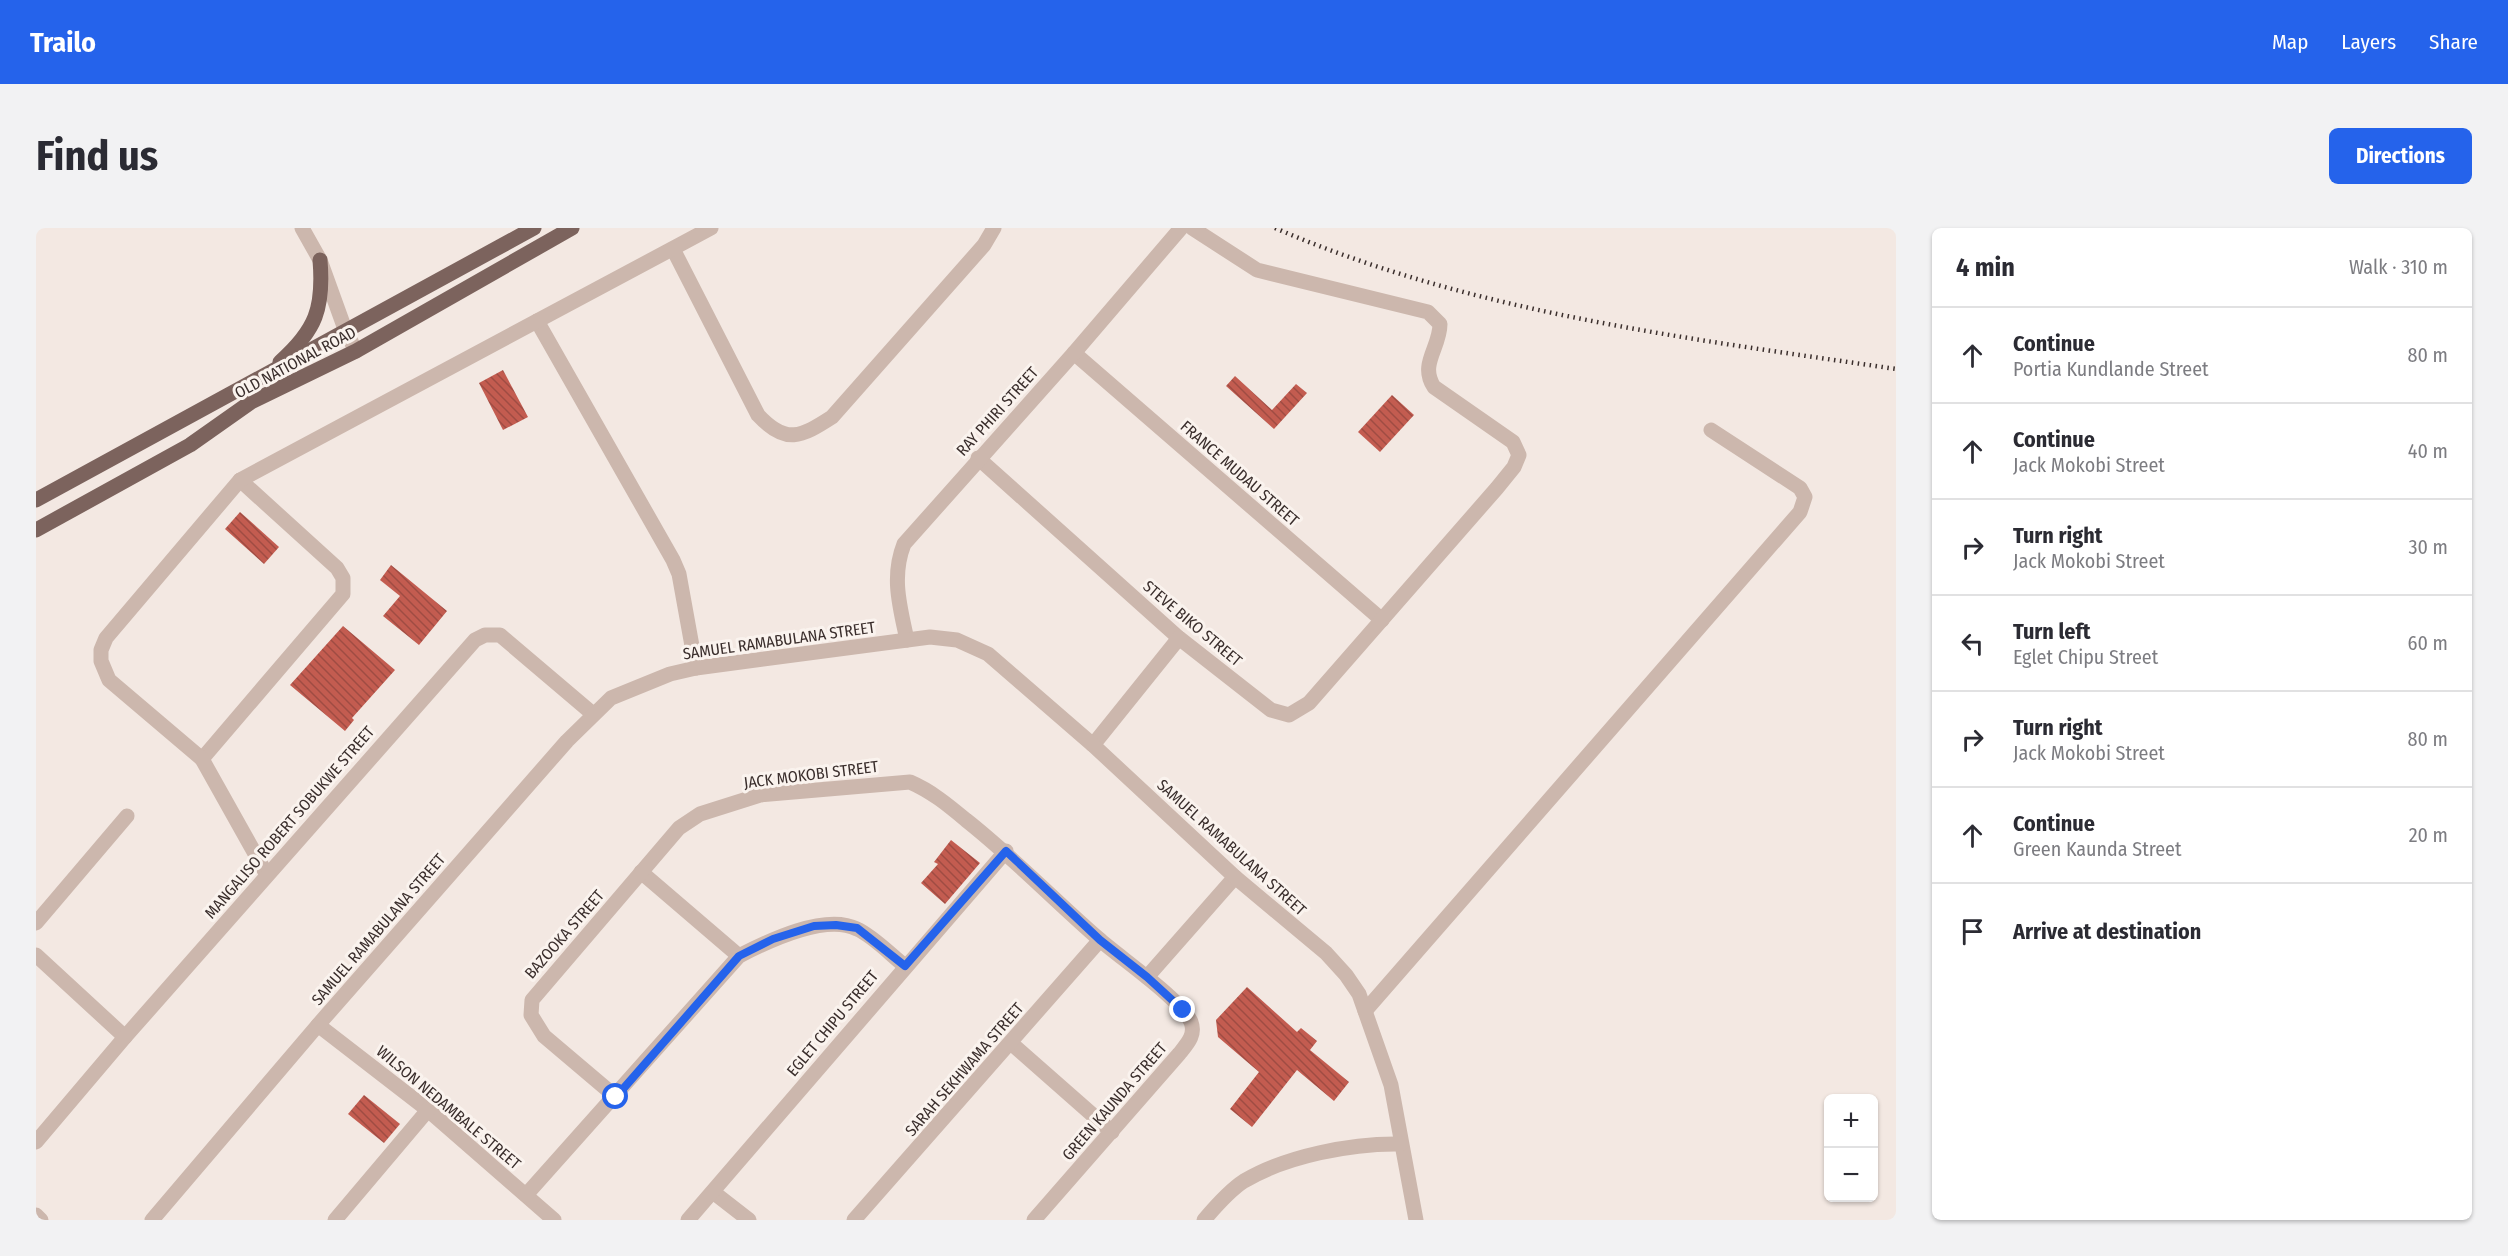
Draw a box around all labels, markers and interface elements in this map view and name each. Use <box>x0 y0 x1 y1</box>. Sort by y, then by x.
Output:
text: Trailo <box>30 26 96 59</box>
text: Map <box>2272 29 2308 55</box>
text: Layers <box>2341 29 2396 55</box>
text: Share <box>2429 29 2478 55</box>
button: Directions <box>2329 128 2472 184</box>
text: Find us <box>36 131 158 181</box>
text: 4 min <box>1956 252 2015 283</box>
text: Walk · 310 m <box>2349 255 2448 279</box>
street label: OLD NATIONAL ROAD <box>231 323 359 402</box>
text: Continue <box>2013 330 2095 357</box>
icon: ahead <box>1956 339 1989 372</box>
text: 80 m <box>2408 343 2448 367</box>
text: Portia Kundlande Street <box>2013 357 2209 381</box>
street label: RAY PHIRI STREET <box>952 363 1043 460</box>
street label: FRANCE MUDAU STREET <box>1177 417 1303 530</box>
text: Continue <box>2013 426 2095 453</box>
icon: ahead <box>1956 435 1989 468</box>
text: 40 m <box>2408 439 2448 463</box>
text: Jack Mokobi Street <box>2013 453 2165 477</box>
text: Turn right <box>2013 522 2102 549</box>
icon: right <box>1956 531 1989 564</box>
text: 30 m <box>2408 535 2448 559</box>
text: Jack Mokobi Street <box>2013 549 2165 573</box>
street label: STEVE BIKO STREET <box>1139 577 1246 671</box>
street label: SAMUEL RAMABULANA STREET <box>682 618 877 663</box>
text: Turn left <box>2013 618 2091 645</box>
icon: left <box>1956 627 1989 660</box>
text: 60 m <box>2408 631 2448 655</box>
text: Eglet Chipu Street <box>2013 645 2158 669</box>
text: Turn right <box>2013 714 2102 741</box>
street label: MANGALISO ROBERT SOBUKWE STREET <box>201 722 378 922</box>
icon: right <box>1956 723 1989 756</box>
text: 80 m <box>2408 727 2448 751</box>
text: Jack Mokobi Street <box>2013 741 2165 765</box>
street label: JACK MOKOBI STREET <box>743 757 880 792</box>
street label: SAMUEL RAMABULANA STREET <box>1153 775 1311 920</box>
text: Continue <box>2013 810 2095 837</box>
icon: ahead <box>1956 819 1989 852</box>
text: 20 m <box>2409 823 2448 847</box>
text: Green Kaunda Street <box>2013 837 2182 861</box>
street label: SAMUEL RAMABULANA STREET <box>308 849 450 1009</box>
street label: BAZOOKA STREET <box>521 886 608 982</box>
icon: arrive <box>1956 915 1989 948</box>
text: Arrive at destination <box>2013 918 2201 945</box>
street label: EGLET CHIPU STREET <box>783 966 882 1080</box>
route end <box>1169 996 1195 1022</box>
street label: SARAH SEKHWAMA STREET <box>901 998 1028 1140</box>
street label: GREEN KAUNDA STREET <box>1058 1038 1171 1164</box>
street label: WILSON NEDAMBALE STREET <box>373 1042 525 1174</box>
route start <box>602 1083 628 1109</box>
map controls <box>1824 1094 1878 1202</box>
button: + <box>1824 1094 1878 1148</box>
button: − <box>1824 1148 1878 1202</box>

